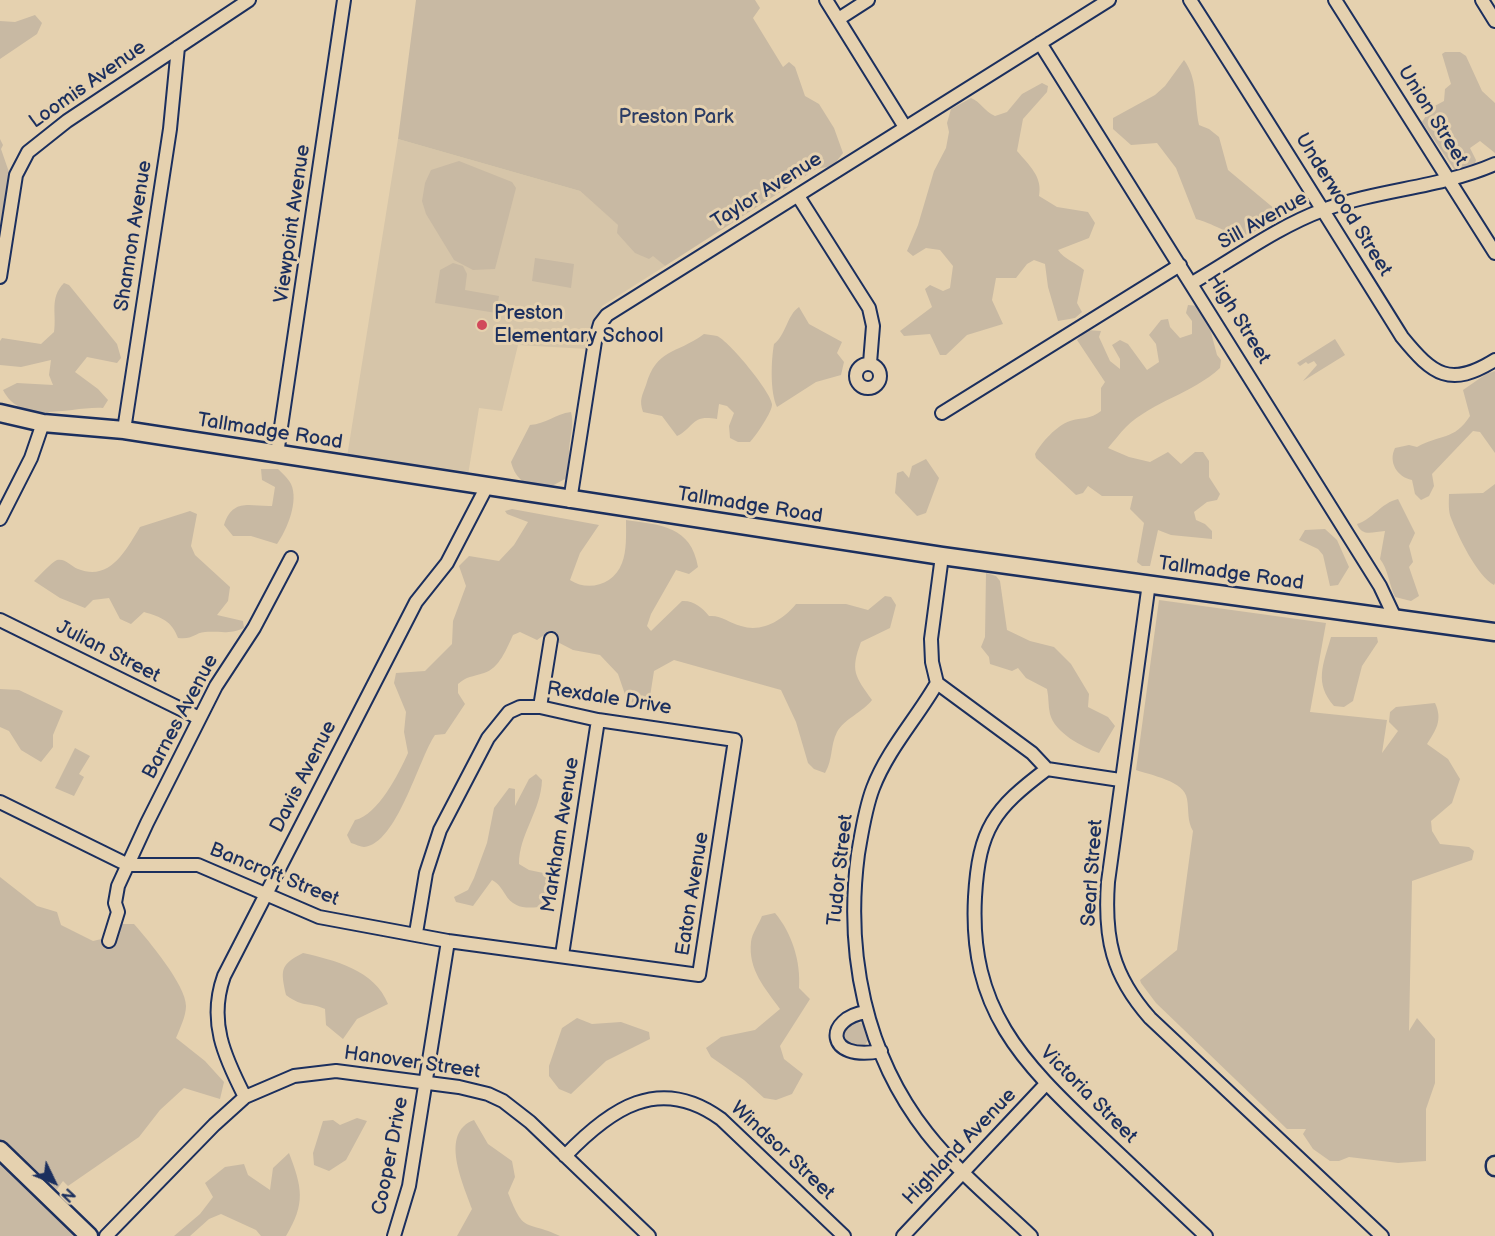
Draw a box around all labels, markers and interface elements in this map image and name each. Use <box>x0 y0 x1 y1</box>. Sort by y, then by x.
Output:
street label: Loomis Avenue <box>25 36 151 134</box>
street label: Union Street <box>1392 61 1472 171</box>
park label: Preston Park <box>619 106 733 130</box>
street label: Underwood Street <box>1289 129 1397 281</box>
street label: Viewpoint Avenue <box>270 143 316 305</box>
street label: Taylor Avenue <box>707 148 827 234</box>
street label: Shannon Avenue <box>110 159 158 313</box>
street label: Sill Avenue <box>1214 187 1312 255</box>
street label: High Street <box>1201 269 1275 369</box>
place label: Preston Elementary School <box>494 302 664 349</box>
marker: Preston Elementary School <box>475 318 489 332</box>
street label: Tallmadge Road <box>196 409 344 455</box>
street label: Tallmadge Road <box>676 483 824 529</box>
street label: Tallmadge Road <box>1157 552 1305 596</box>
street label: Julian Street <box>52 616 164 688</box>
street label: Barnes Avenue <box>138 651 224 783</box>
street label: Rexdale Drive <box>545 677 673 721</box>
street label: Davis Avenue <box>266 717 342 837</box>
street label: Markham Avenue <box>537 756 585 914</box>
street label: Tudor Street <box>823 813 859 927</box>
street label: Searl Street <box>1077 819 1109 927</box>
street label: Eaton Avenue <box>671 830 715 958</box>
street label: Bancroft Street <box>206 838 342 912</box>
street label: Victoria Street <box>1034 1041 1142 1149</box>
street label: Hanover Street <box>342 1042 482 1084</box>
street label: Highland Avenue <box>898 1084 1022 1210</box>
street label: Cooper Drive <box>368 1095 414 1217</box>
street label: Windsor Street <box>725 1097 839 1205</box>
north arrow <box>24 1152 84 1212</box>
text: N <box>56 1184 79 1205</box>

